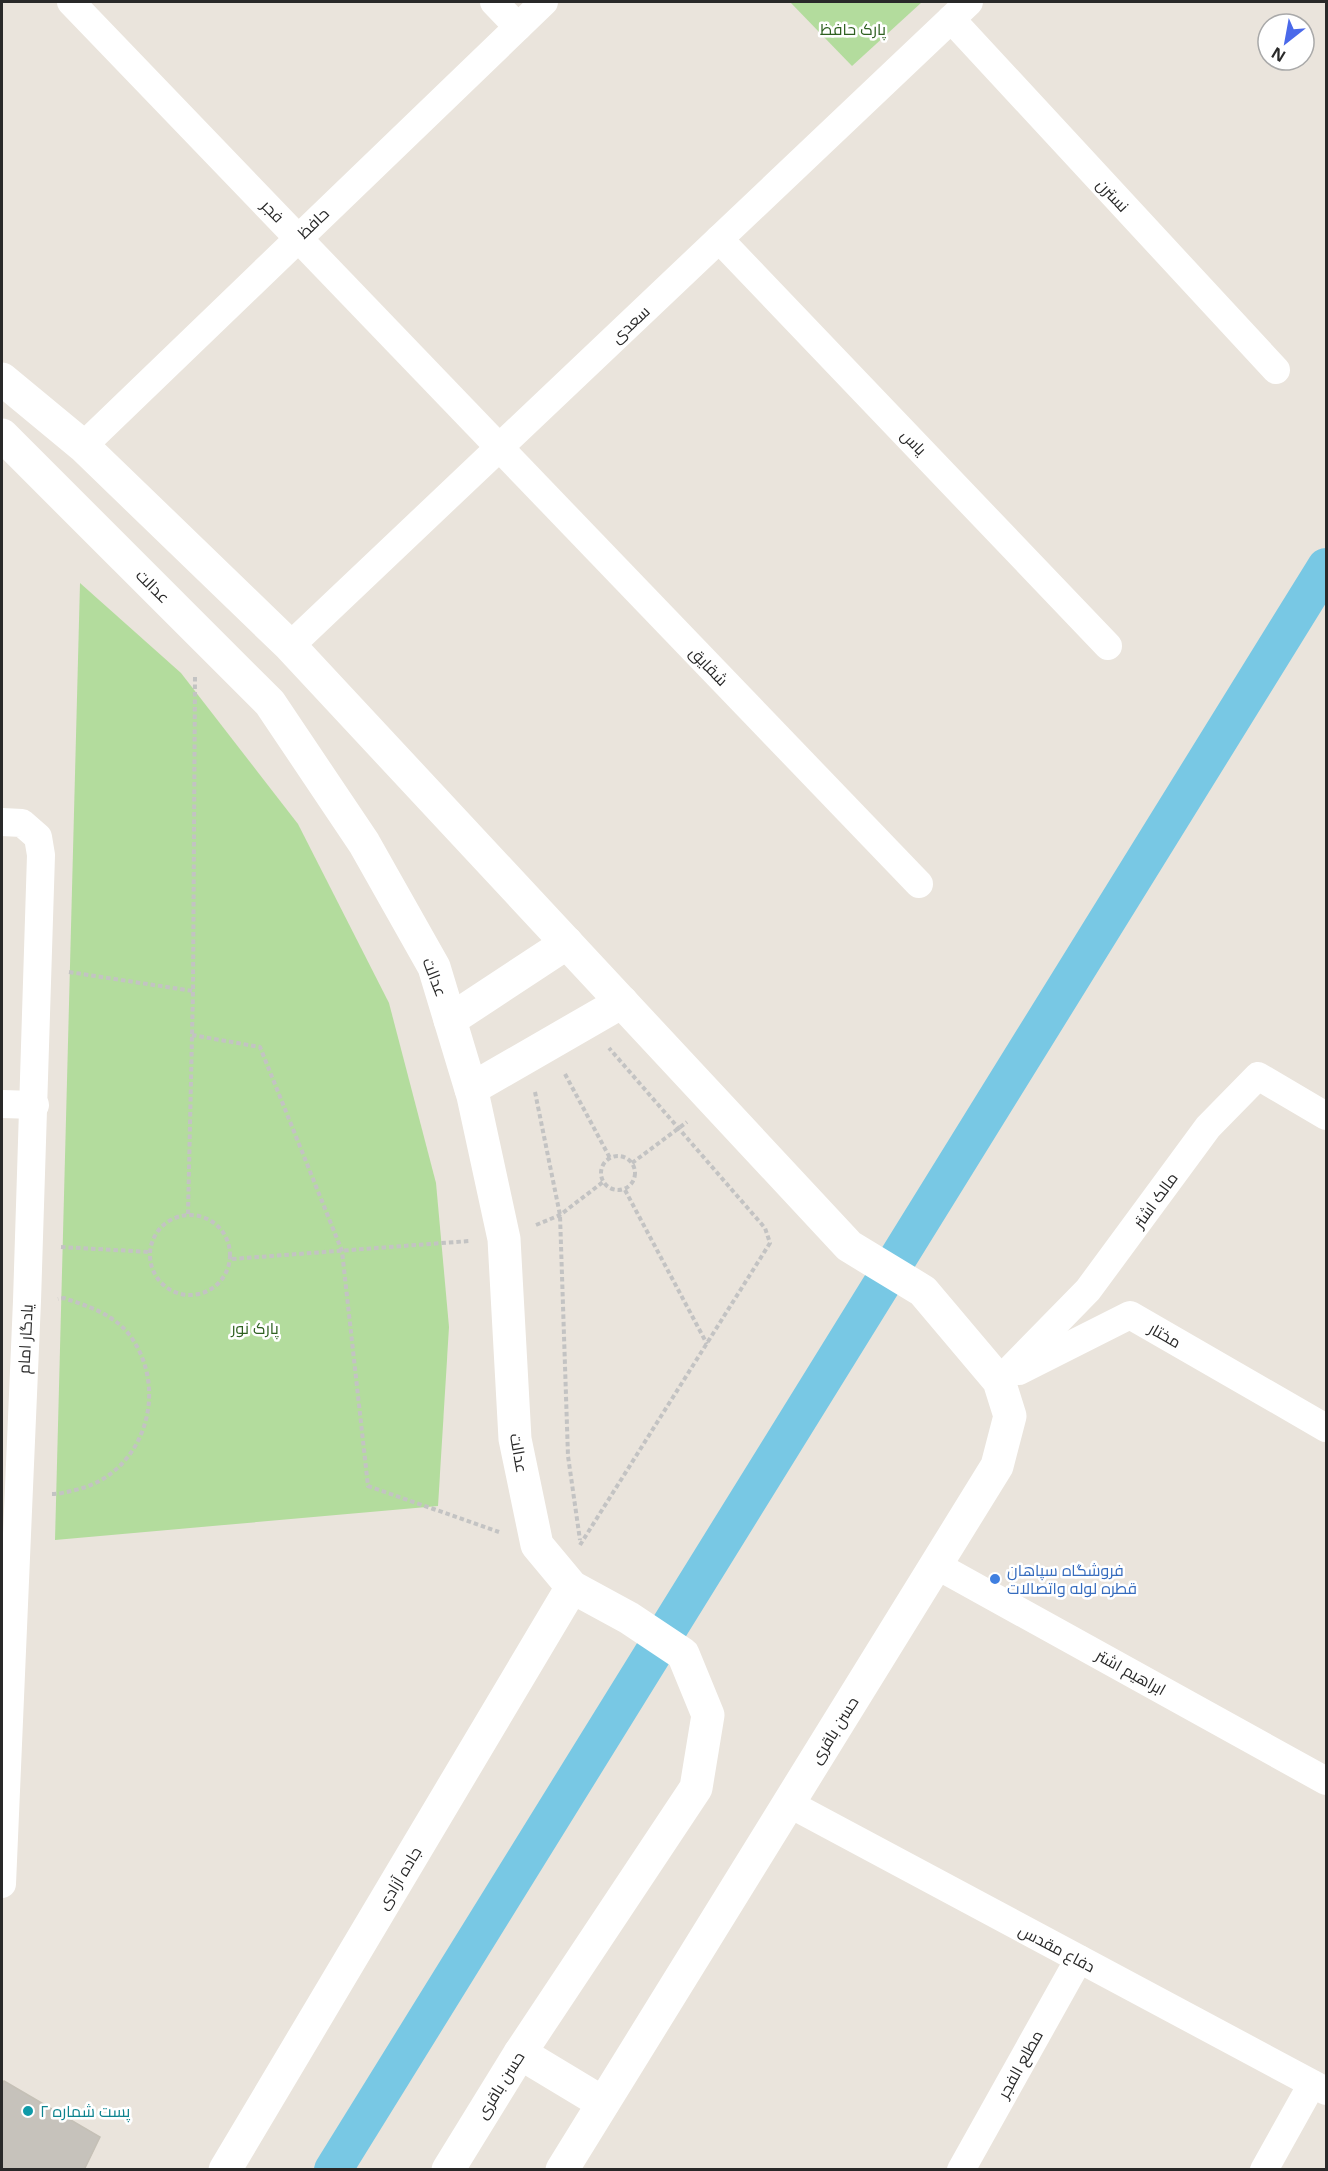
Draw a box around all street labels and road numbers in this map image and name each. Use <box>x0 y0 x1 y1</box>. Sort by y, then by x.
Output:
street label: نسترن <box>1092 174 1134 216</box>
street label: فجر <box>256 194 289 227</box>
street label: حافظ <box>292 203 334 243</box>
street label: سعدی <box>606 300 654 348</box>
street label: یاس <box>896 424 932 460</box>
street label: عدالت <box>131 564 175 608</box>
street label: شقایق <box>685 642 733 690</box>
street label: عدالت <box>418 954 452 1000</box>
street label: مالک اشتر <box>1127 1168 1183 1233</box>
street label: یادگار امام <box>12 1303 39 1375</box>
street label: مختار <box>1144 1317 1185 1353</box>
street label: عدالت <box>505 1431 533 1475</box>
street label: ابراهیم اشتر <box>1091 1643 1170 1701</box>
street label: حسن باقری <box>805 1692 863 1768</box>
street label: جاده آزادی <box>372 1842 426 1914</box>
street label: دفاع مقدس <box>1014 1919 1099 1978</box>
street label: مطلع الفجر <box>992 2026 1049 2103</box>
street label: حسن باقری <box>471 2047 529 2123</box>

